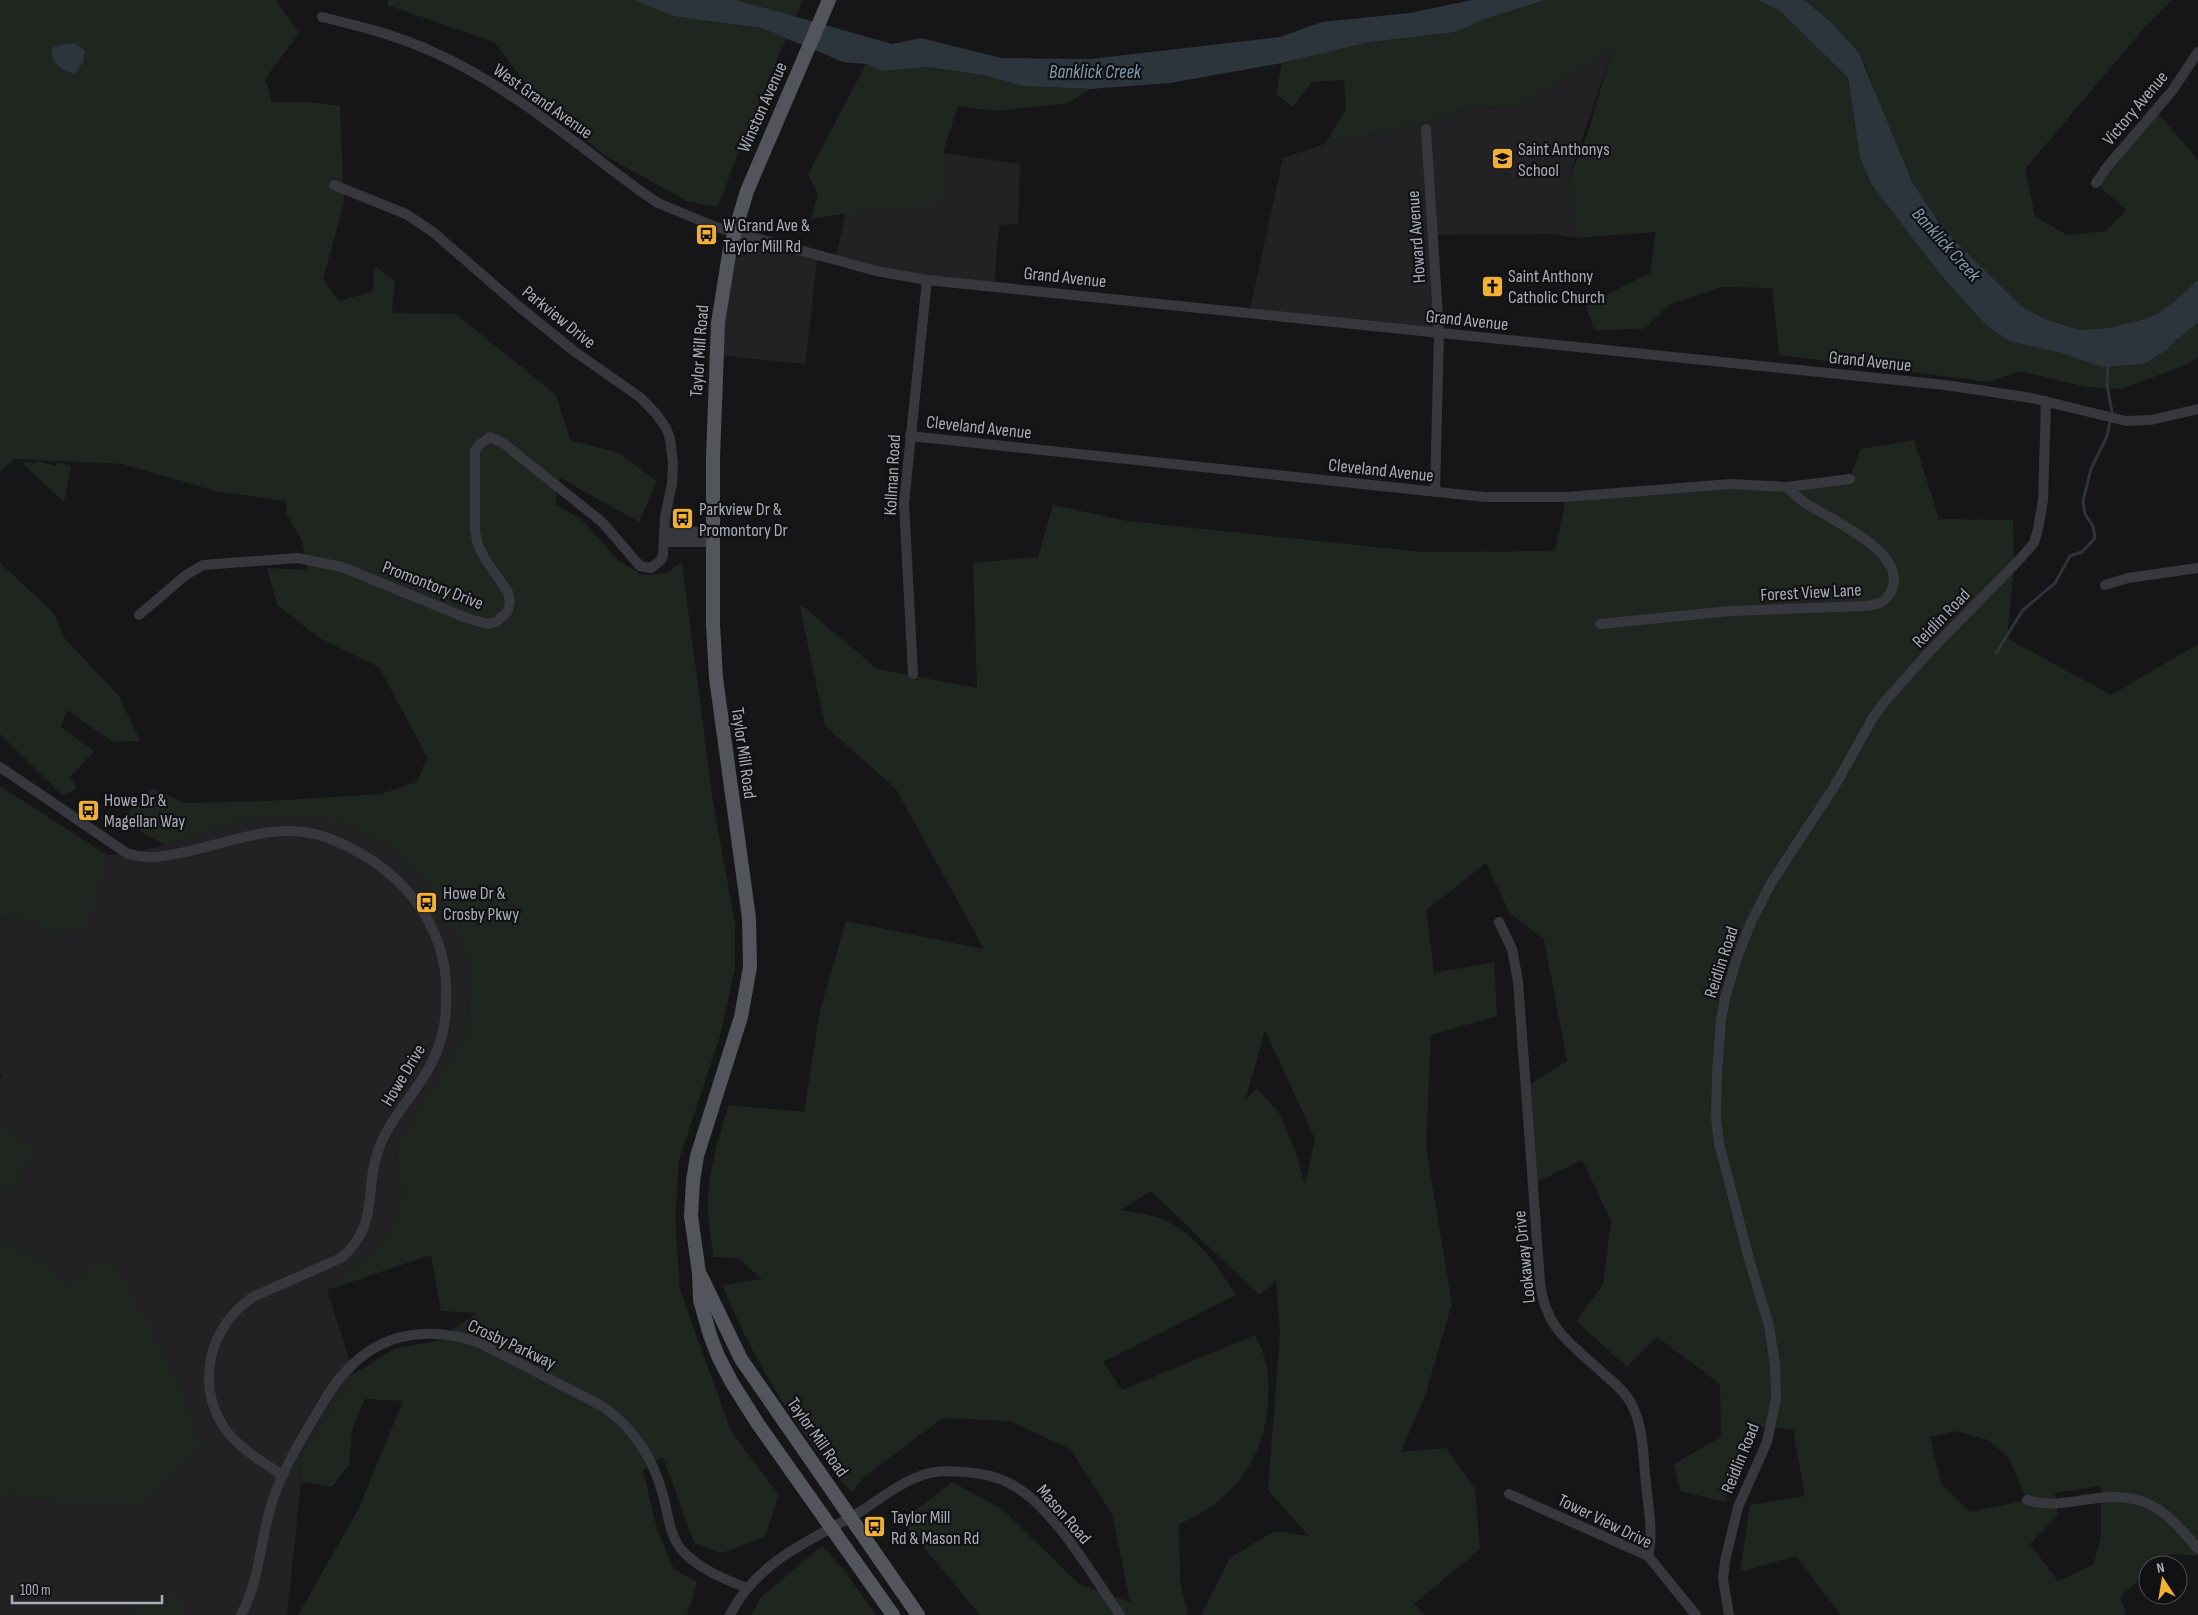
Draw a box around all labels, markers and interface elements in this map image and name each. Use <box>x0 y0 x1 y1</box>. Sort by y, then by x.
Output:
street label: West Grand Avenue <box>489 59 596 143</box>
street label: Winston Avenue <box>733 59 792 156</box>
water label: Banklick Creek <box>1049 61 1142 84</box>
street label: Victory Avenue <box>2098 67 2173 150</box>
place label: Saint Anthonys School <box>1518 139 1610 181</box>
school or university icon: Saint Anthonys School <box>1490 147 1514 171</box>
street label: Howard Avenue <box>1403 190 1430 284</box>
water label: Banklick Creek <box>1907 203 1986 287</box>
place label: W Grand Ave & Taylor Mill Rd <box>723 215 810 257</box>
bus stop icon: W Grand Ave & Taylor Mill Rd <box>695 223 719 247</box>
street label: Grand Avenue <box>1023 263 1107 292</box>
place label: Saint Anthony Catholic Church <box>1508 266 1605 308</box>
church icon: Saint Anthony Catholic Church <box>1480 274 1504 298</box>
street label: Parkview Drive <box>518 281 600 353</box>
street label: Taylor Mill Road <box>686 304 713 398</box>
street label: Grand Avenue <box>1425 306 1509 335</box>
street label: Grand Avenue <box>1828 347 1912 376</box>
street label: Cleveland Avenue <box>925 412 1033 443</box>
street label: Kollman Road <box>880 434 905 516</box>
street label: Cleveland Avenue <box>1327 455 1435 486</box>
place label: Parkview Dr & Promontory Dr <box>699 499 788 541</box>
bus stop icon: Parkview Dr & Promontory Dr <box>671 507 695 531</box>
street label: Promontory Drive <box>379 557 486 614</box>
street label: Forest View Lane <box>1760 579 1862 606</box>
street label: Reidlin Road <box>1908 584 1975 652</box>
street label: Taylor Mill Road <box>727 706 760 800</box>
place label: Howe Dr & Magellan Way <box>104 790 185 832</box>
bus stop icon: Howe Dr & Magellan Way <box>76 798 100 822</box>
place label: Howe Dr & Crosby Pkwy <box>443 883 519 925</box>
bus stop icon: Howe Dr & Crosby Pkwy <box>415 891 439 915</box>
street label: Reidlin Road <box>1700 924 1743 1001</box>
street label: Howe Drive <box>377 1041 430 1110</box>
street label: Lookaway Drive <box>1509 1210 1540 1304</box>
street label: Crosby Parkway <box>464 1315 559 1374</box>
street label: Taylor Mill Road <box>783 1393 853 1481</box>
street label: Reidlin Road <box>1717 1420 1764 1496</box>
street label: Mason Road <box>1032 1480 1095 1548</box>
street label: Tower View Drive <box>1554 1490 1655 1553</box>
place label: Taylor Mill Rd & Mason Rd <box>891 1507 979 1549</box>
bus stop icon: Taylor Mill Rd & Mason Rd <box>863 1515 887 1539</box>
north arrow <box>2138 1555 2188 1605</box>
text: N <box>2155 1559 2166 1577</box>
scale bar <box>12 1572 162 1604</box>
text: 100 m <box>20 1581 51 1600</box>

